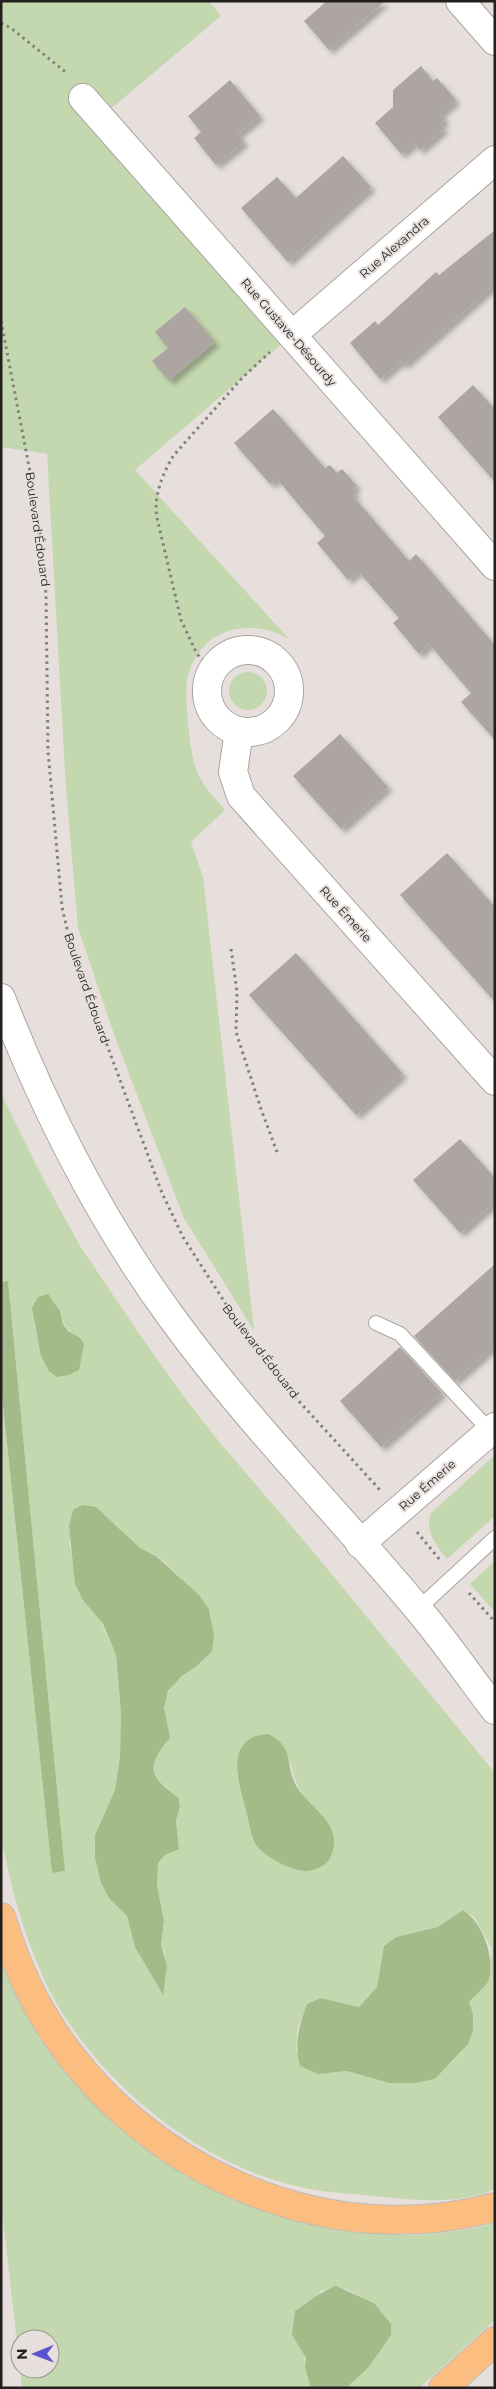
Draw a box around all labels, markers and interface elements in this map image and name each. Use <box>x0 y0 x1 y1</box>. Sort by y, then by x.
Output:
street label: Rue Alexandra <box>356 213 432 281</box>
street label: Rue Gustave-Désourdy <box>238 275 340 389</box>
street label: Boulevard Édouard <box>23 471 53 587</box>
street label: Rue Émerie <box>317 883 375 945</box>
street label: Boulevard Édouard <box>61 931 113 1045</box>
street label: Boulevard Édouard <box>219 1301 303 1401</box>
street label: Rue Émerie <box>396 1456 458 1514</box>
north arrow <box>10 2329 60 2379</box>
text: N <box>13 2348 31 2360</box>

